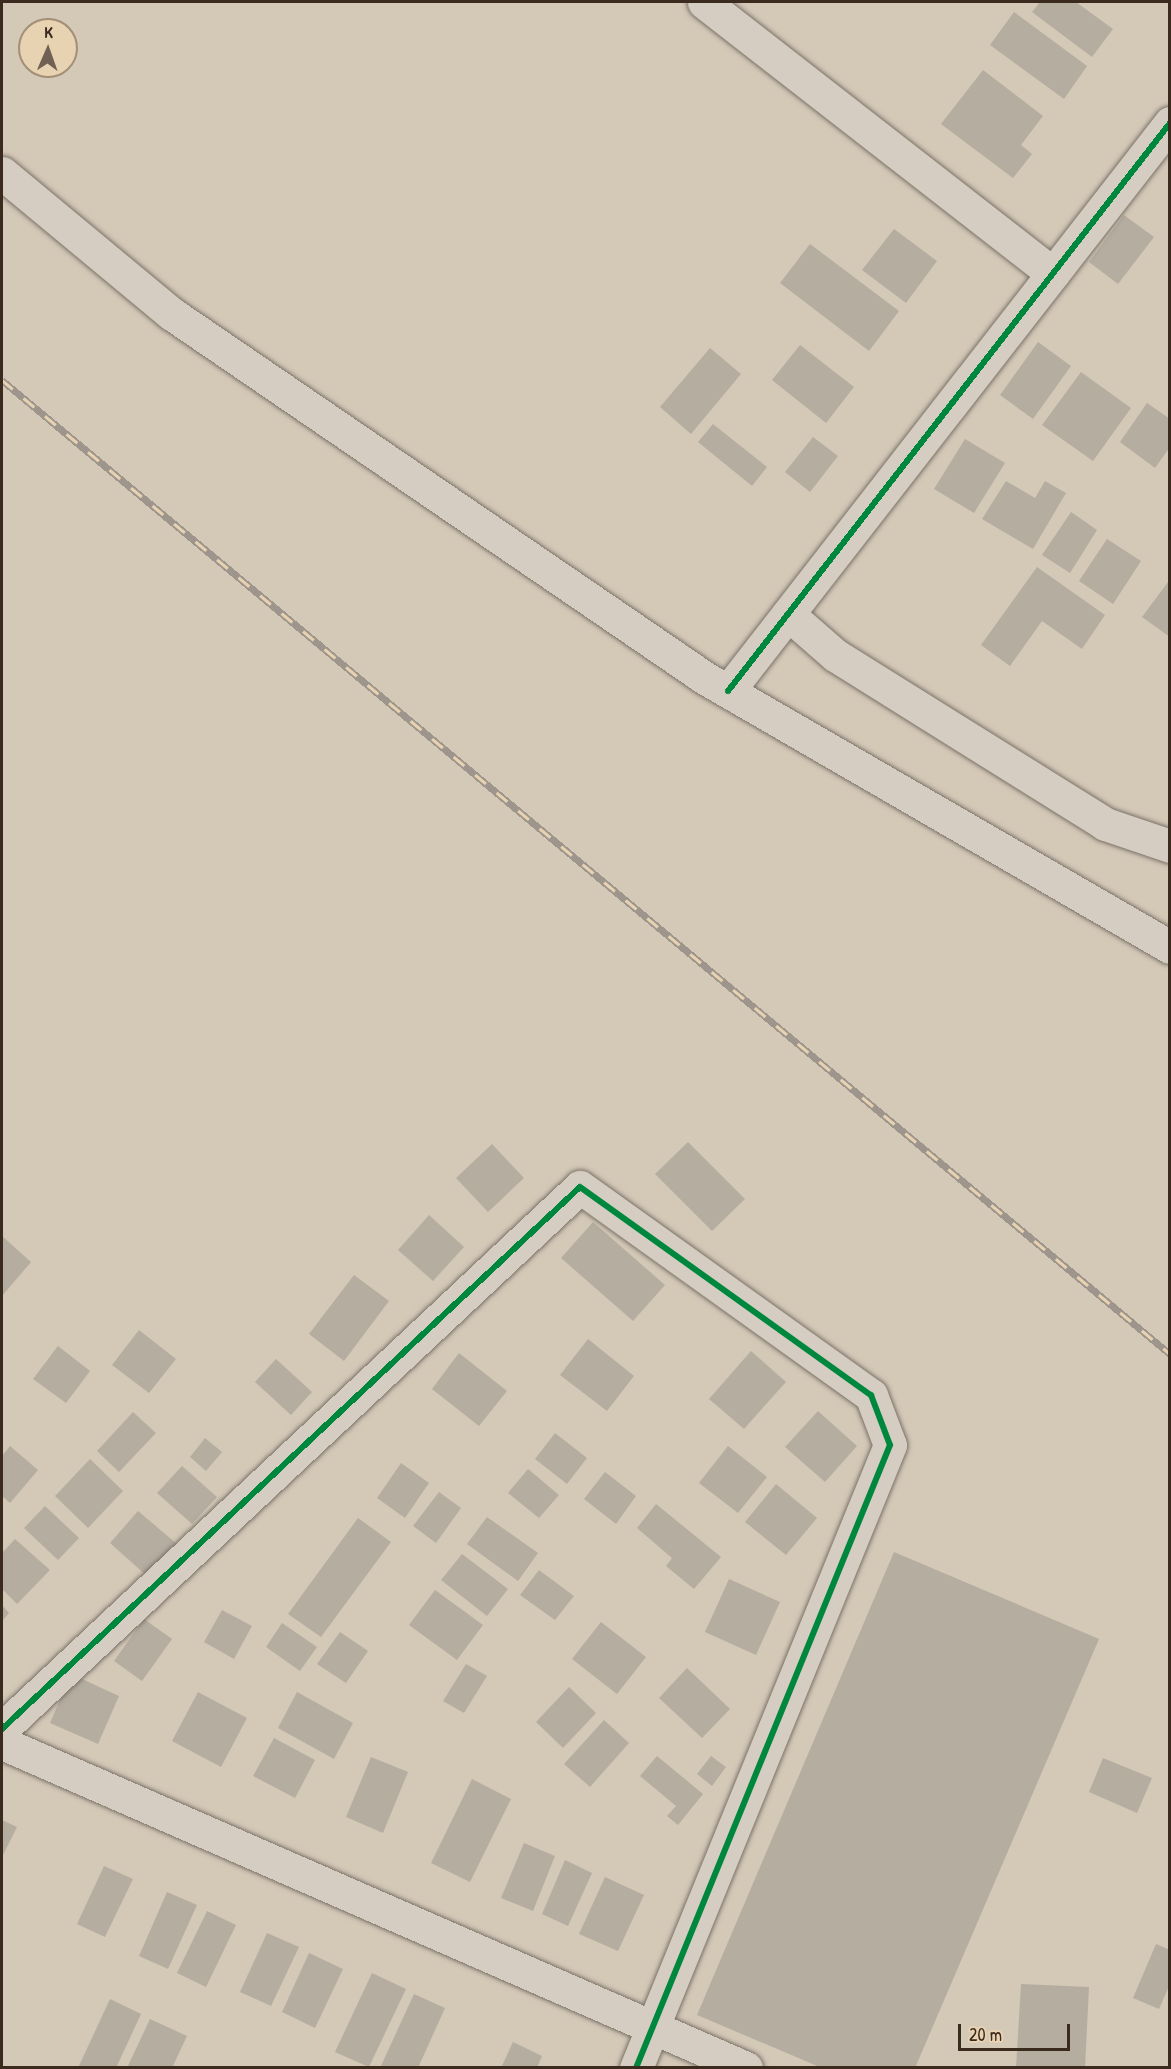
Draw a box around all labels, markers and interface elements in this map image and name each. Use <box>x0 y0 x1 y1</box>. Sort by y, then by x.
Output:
north arrow <box>18 18 78 78</box>
text: K <box>44 21 53 43</box>
scale bar <box>961 2012 1074 2050</box>
text: 20 m <box>969 2022 1002 2047</box>

